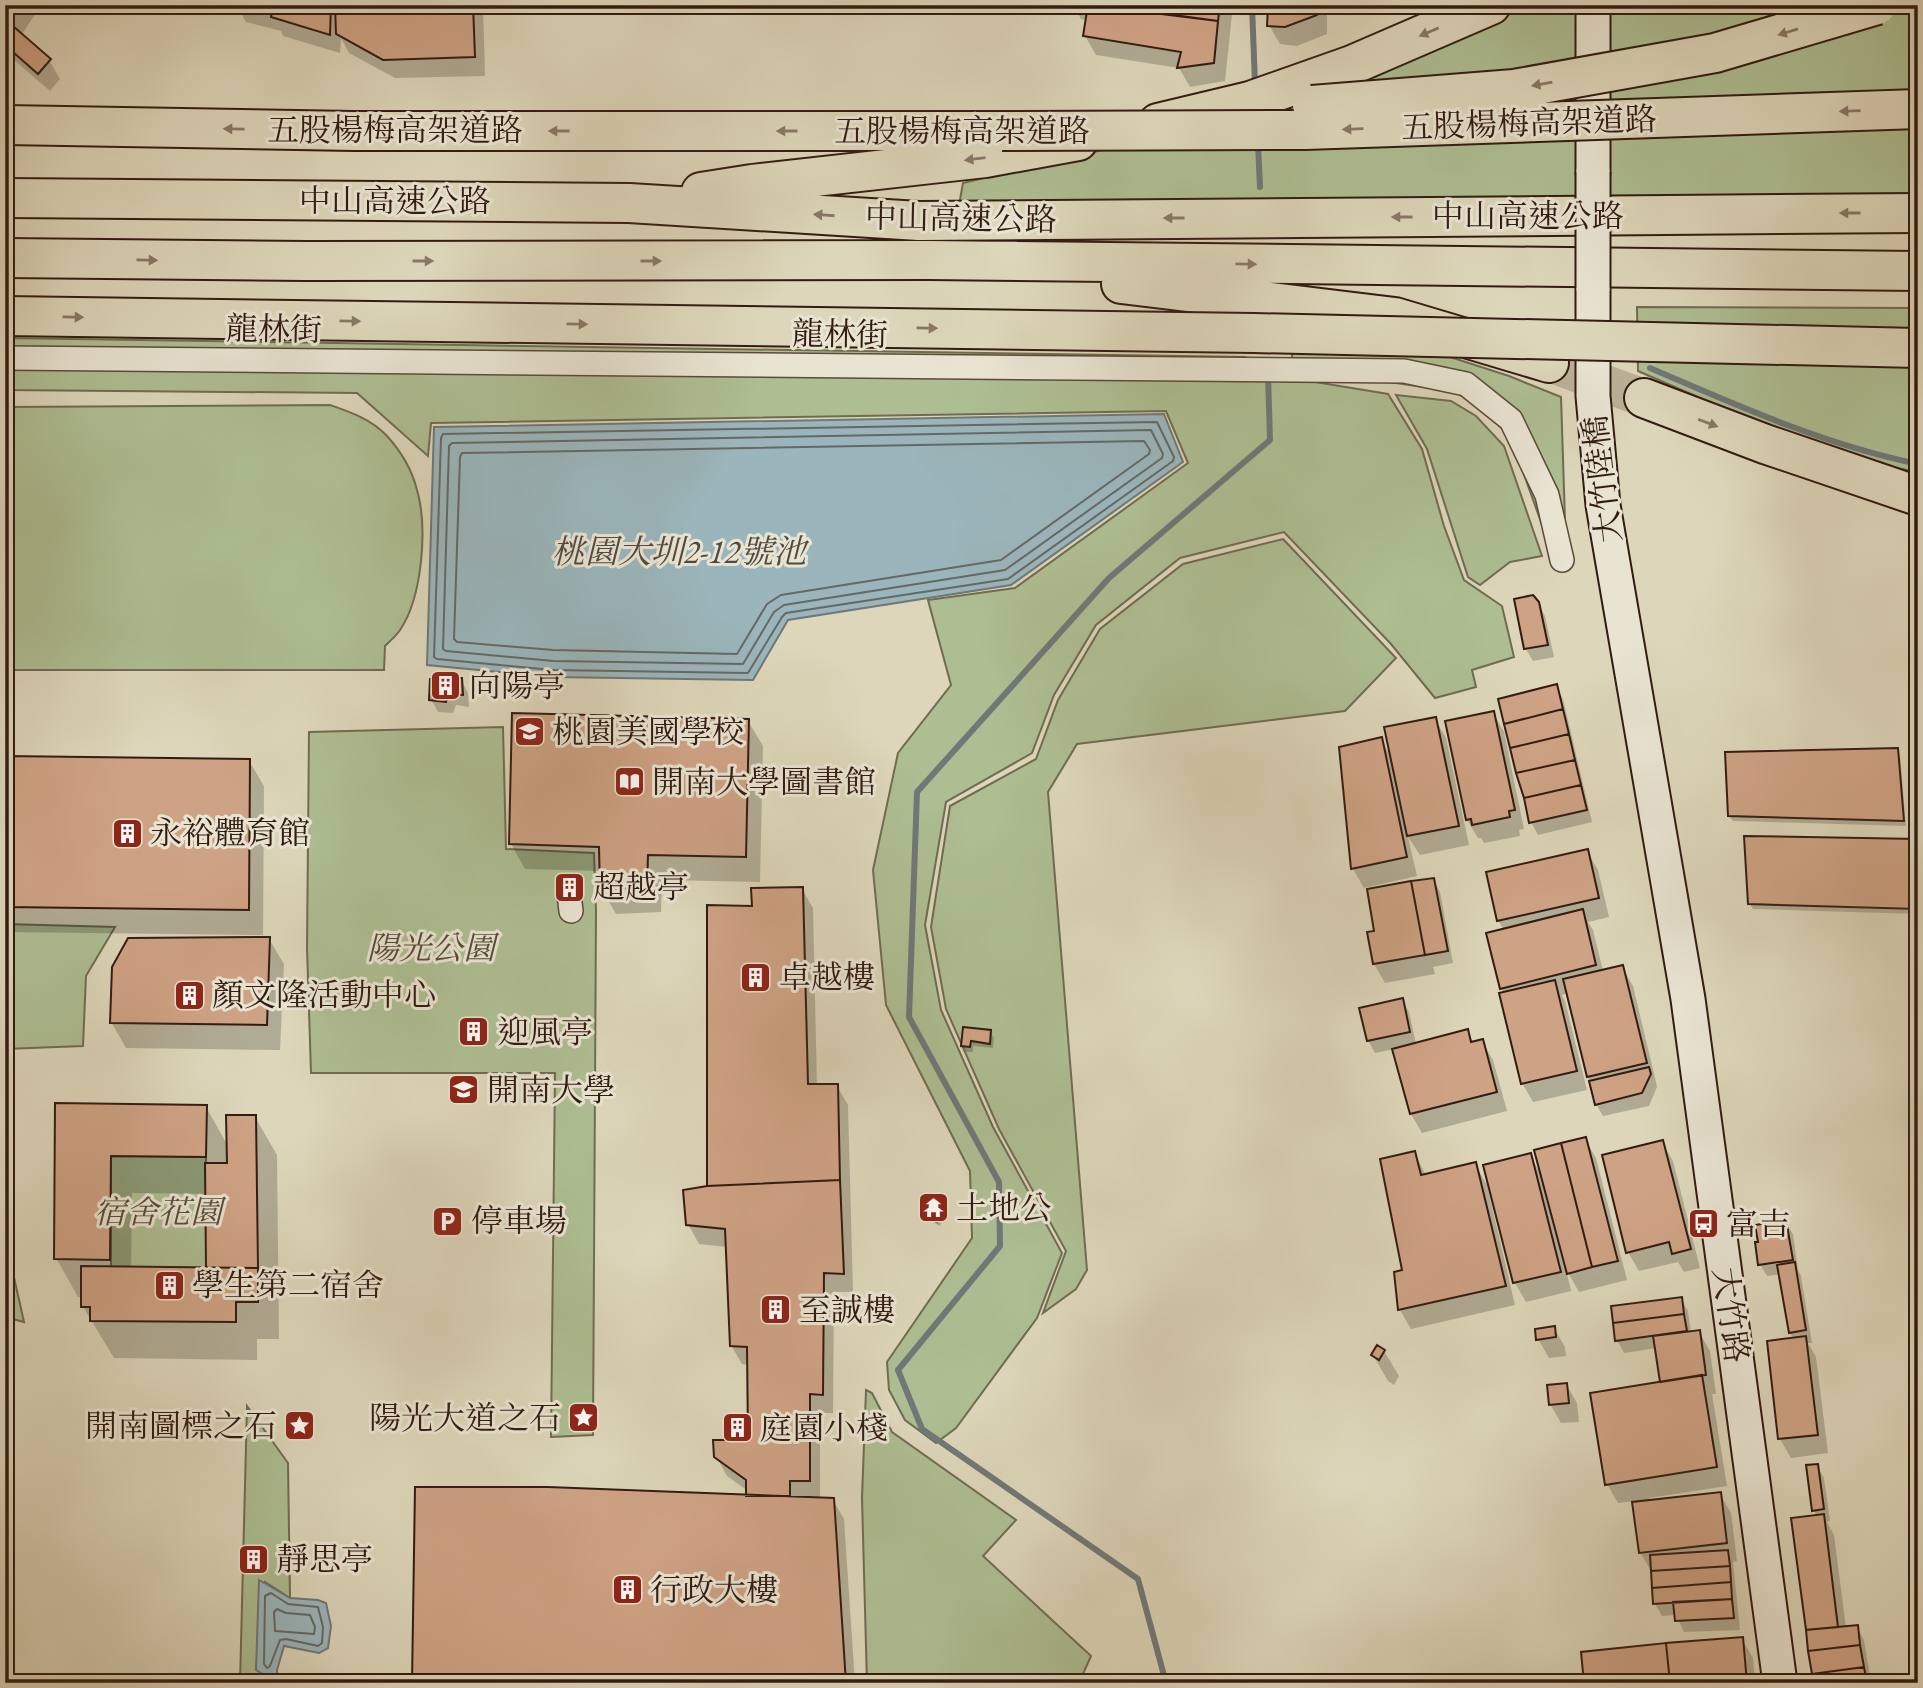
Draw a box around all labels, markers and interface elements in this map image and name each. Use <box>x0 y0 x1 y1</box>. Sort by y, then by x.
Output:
one-way arrow <box>1419 26 1439 38</box>
one-way arrow <box>1777 27 1798 37</box>
one-way arrow <box>1531 79 1553 90</box>
street label: 五股楊梅高架道路 <box>1400 98 1658 148</box>
one-way arrow <box>1838 106 1860 117</box>
street label: 五股楊梅高架道路 <box>267 109 523 151</box>
street label: 五股楊梅高架道路 <box>834 110 1090 152</box>
one-way arrow <box>222 123 244 135</box>
one-way arrow <box>1342 123 1364 134</box>
one-way arrow <box>548 125 570 137</box>
one-way arrow <box>775 125 797 137</box>
one-way arrow <box>964 154 986 165</box>
street label: 中山高速公路 <box>299 180 491 222</box>
street label: 中山高速公路 <box>865 195 1057 241</box>
street label: 中山高速公路 <box>1432 195 1624 237</box>
one-way arrow <box>1838 207 1860 219</box>
one-way arrow <box>813 209 835 220</box>
one-way arrow <box>1390 211 1412 223</box>
one-way arrow <box>1163 213 1185 224</box>
one-way arrow <box>136 254 158 265</box>
one-way arrow <box>413 255 435 267</box>
one-way arrow <box>640 255 662 267</box>
one-way arrow <box>1235 258 1257 270</box>
street label: 龍林街 <box>226 307 322 351</box>
one-way arrow <box>63 311 85 323</box>
street label: 龍林街 <box>792 312 888 356</box>
one-way arrow <box>339 315 361 326</box>
one-way arrow <box>567 318 589 329</box>
one-way arrow <box>917 322 939 334</box>
street label: 大竹陸橋 <box>1573 413 1631 545</box>
one-way arrow <box>1698 417 1719 428</box>
water label: 桃園大圳2-12號池 <box>552 530 809 573</box>
place label: 向陽亭 <box>469 665 565 707</box>
building icon: 向陽亭 <box>429 669 463 703</box>
place label: 桃園美國學校 <box>552 711 744 753</box>
school or university icon: 桃園美國學校 <box>512 715 546 749</box>
place label: 開南大學圖書館 <box>652 761 876 803</box>
library icon: 開南大學圖書館 <box>612 765 646 799</box>
place label: 永裕體育館 <box>150 812 310 854</box>
building icon: 永裕體育館 <box>110 816 144 850</box>
place label: 超越亭 <box>593 866 689 908</box>
building icon: 超越亭 <box>553 870 587 904</box>
park label: 陽光公園 <box>367 927 500 969</box>
place label: 卓越樓 <box>779 956 875 998</box>
building icon: 卓越樓 <box>739 960 773 994</box>
place label: 顏文隆活動中心 <box>212 974 436 1016</box>
building icon: 顏文隆活動中心 <box>172 978 206 1012</box>
place label: 迎風亭 <box>497 1011 593 1053</box>
building icon: 迎風亭 <box>457 1015 491 1049</box>
place label: 開南大學 <box>487 1069 615 1111</box>
school or university icon: 開南大學 <box>447 1073 481 1107</box>
place label: 土地公 <box>956 1187 1052 1229</box>
park label: 宿舍花園 <box>94 1191 227 1233</box>
temple icon: 土地公 <box>916 1191 950 1225</box>
place label: 停車場 <box>471 1200 567 1242</box>
place label: 富吉 <box>1726 1203 1790 1245</box>
parking icon: 停車場 <box>431 1204 465 1238</box>
bus stop icon: 富吉 <box>1686 1207 1720 1241</box>
place label: 學生第二宿舍 <box>192 1264 384 1306</box>
street label: 大竹路 <box>1704 1265 1758 1365</box>
building icon: 學生第二宿舍 <box>152 1268 186 1302</box>
place label: 至誠樓 <box>799 1289 895 1331</box>
building icon: 至誠樓 <box>759 1293 793 1327</box>
place label: 陽光大道之石 <box>369 1397 561 1439</box>
place icon: 陽光大道之石 <box>567 1401 601 1435</box>
place label: 開南圖標之石 <box>85 1405 277 1447</box>
place label: 庭園小棧 <box>760 1407 888 1449</box>
place icon: 開南圖標之石 <box>283 1409 317 1443</box>
building icon: 庭園小棧 <box>720 1411 754 1445</box>
place label: 靜思亭 <box>277 1538 373 1580</box>
building icon: 靜思亭 <box>237 1542 271 1576</box>
place label: 行政大樓 <box>650 1569 778 1611</box>
building icon: 行政大樓 <box>610 1573 644 1607</box>

